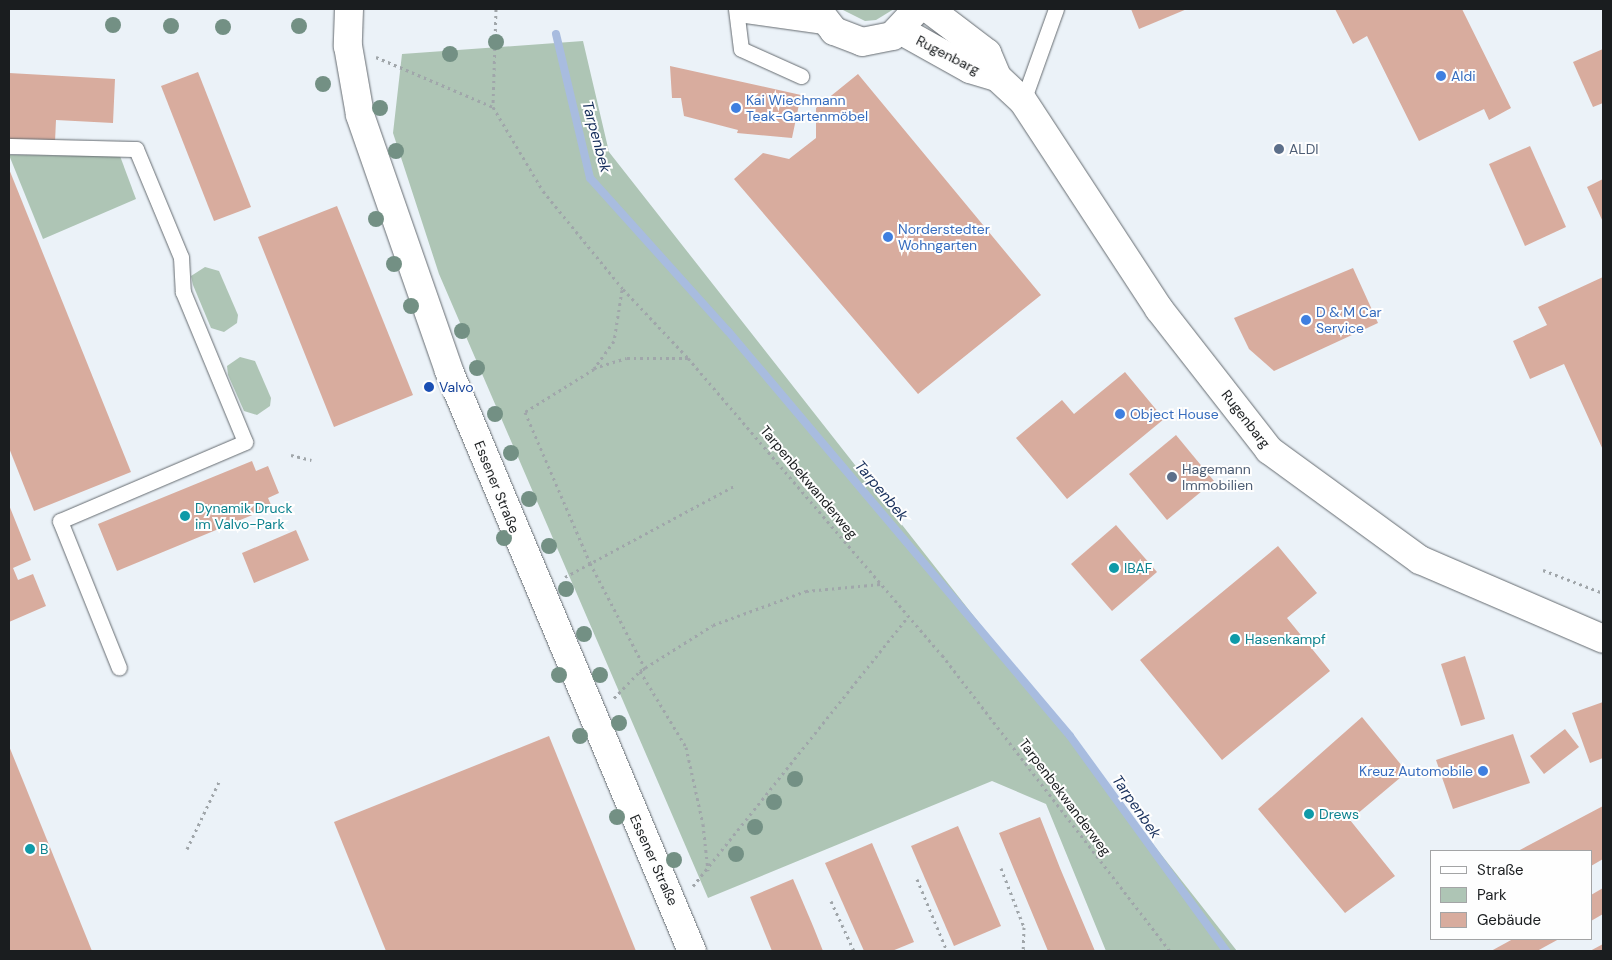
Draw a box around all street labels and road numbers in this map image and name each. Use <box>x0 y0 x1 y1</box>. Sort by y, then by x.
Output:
street label: Rugenbarg <box>913 32 983 78</box>
street label: Rugenbarg <box>1218 387 1274 451</box>
street label: Tarpenbekwanderweg <box>757 422 861 542</box>
street label: Essener Straße <box>471 438 523 536</box>
street label: Tarpenbekwanderweg <box>1015 735 1115 859</box>
street label: Essener Straße <box>626 812 682 908</box>

